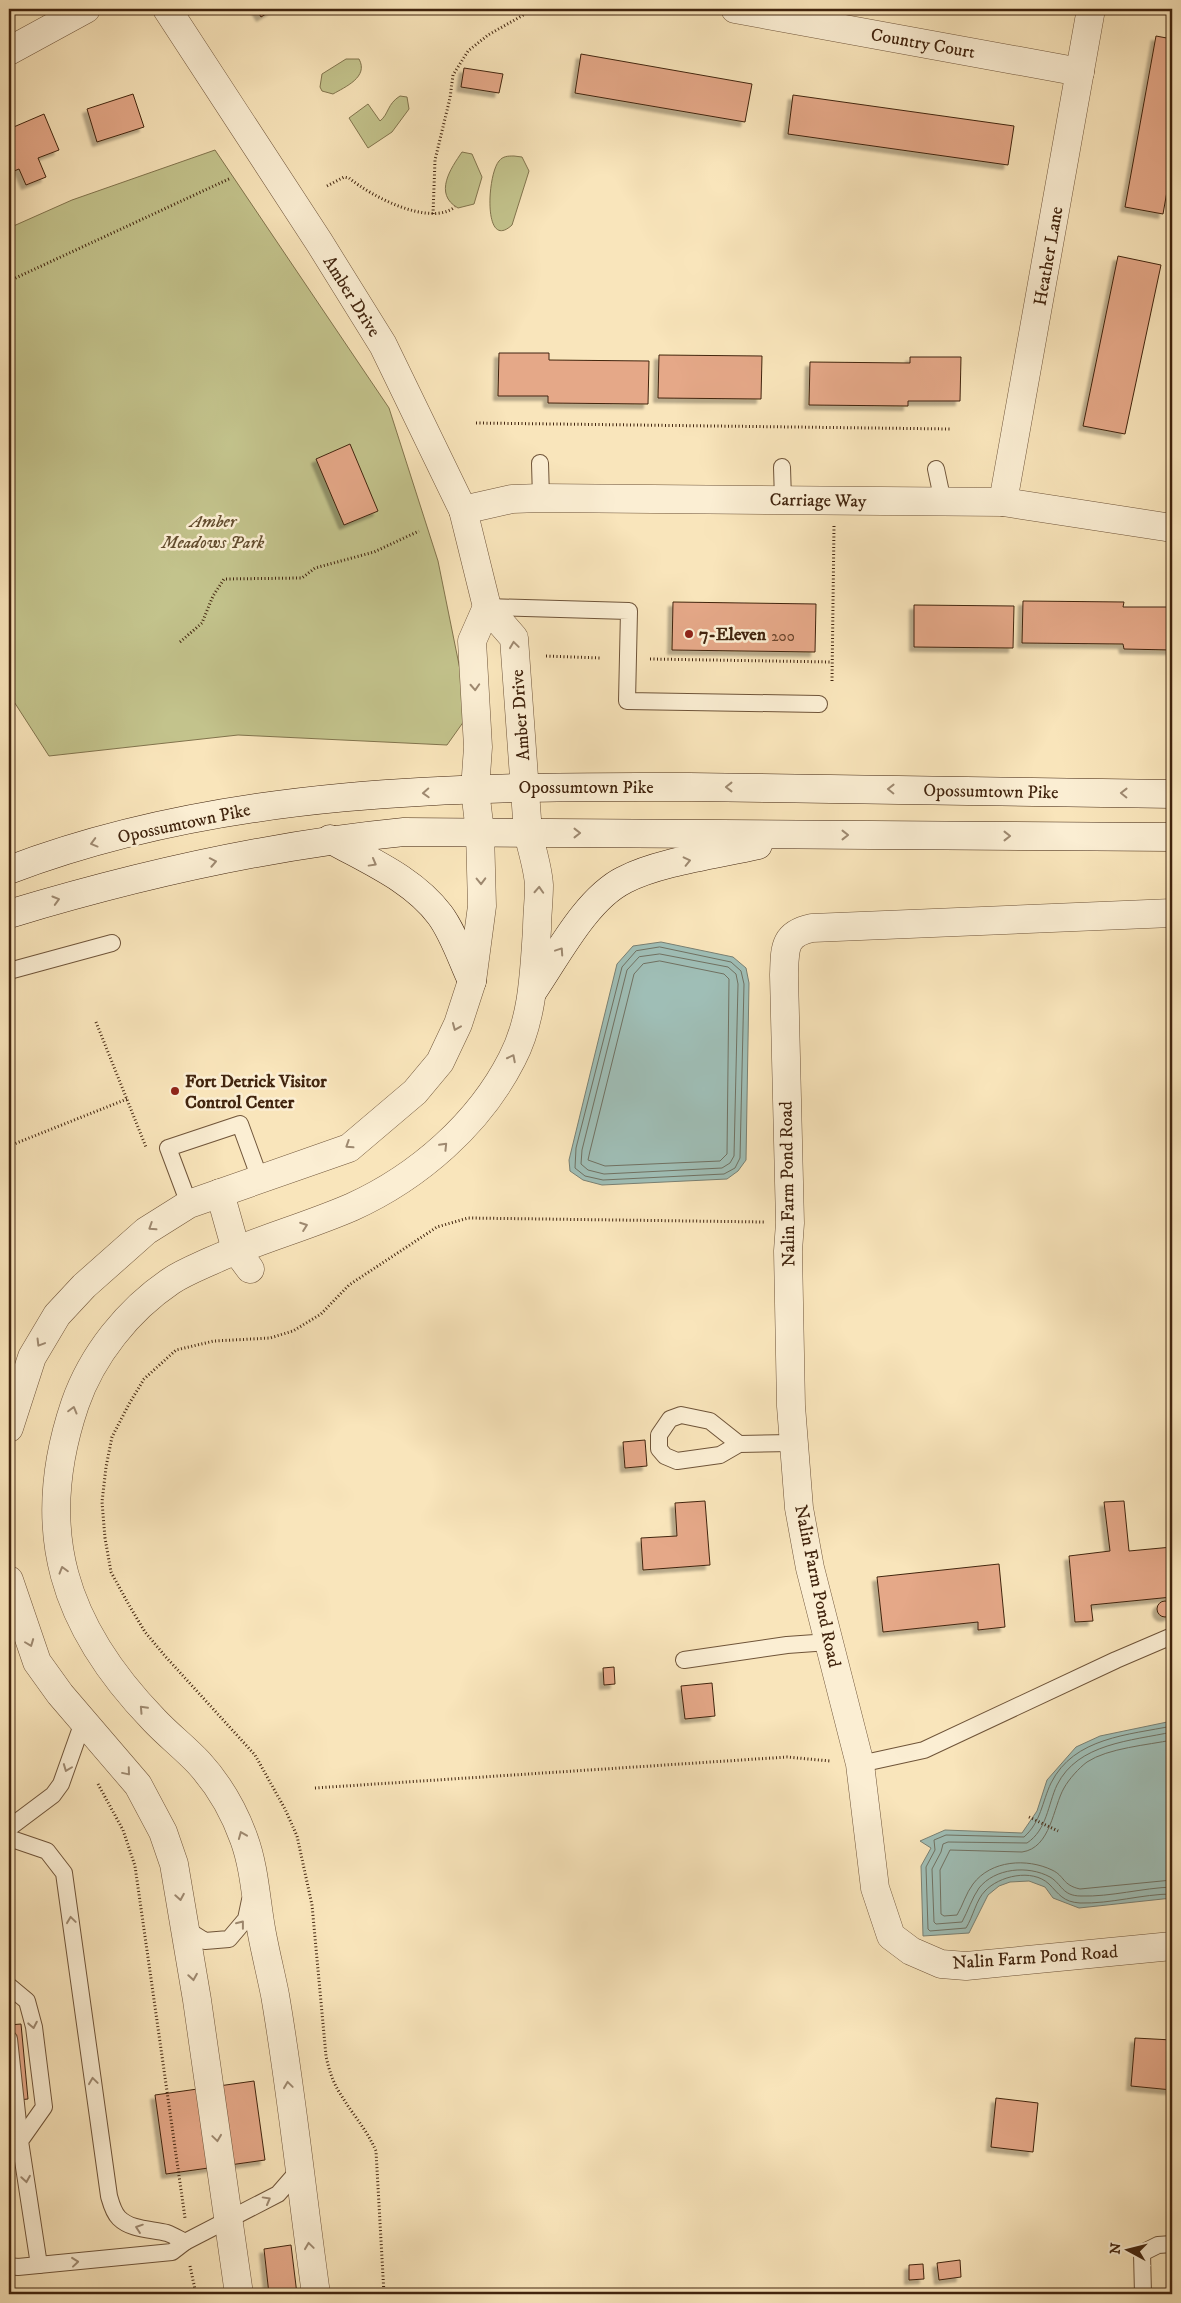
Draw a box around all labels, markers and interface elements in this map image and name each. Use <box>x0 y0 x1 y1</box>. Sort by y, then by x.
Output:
street label: Country Court <box>869 24 977 64</box>
street label: Heather Lane <box>1029 205 1069 308</box>
street label: Amber Drive <box>318 252 385 341</box>
street label: Carriage Way <box>769 489 867 513</box>
park label: Amber Meadows Park <box>160 511 265 554</box>
place label: 7-Eleven <box>699 624 767 646</box>
house number: 200 <box>771 627 795 646</box>
marker: 7-Eleven <box>683 628 695 640</box>
one-way arrow <box>509 640 520 648</box>
street label: Amber Drive <box>507 669 535 761</box>
one-way arrow <box>469 684 480 692</box>
street label: Opossumtown Pike <box>518 777 654 799</box>
street label: Opossumtown Pike <box>923 780 1059 804</box>
one-way arrow <box>724 782 732 792</box>
one-way arrow <box>887 784 894 794</box>
one-way arrow <box>422 787 430 798</box>
one-way arrow <box>1119 788 1127 798</box>
street label: Opossumtown Pike <box>116 799 253 849</box>
one-way arrow <box>574 828 581 838</box>
one-way arrow <box>841 830 849 840</box>
one-way arrow <box>1004 831 1011 841</box>
one-way arrow <box>89 837 98 848</box>
one-way arrow <box>683 856 692 867</box>
one-way arrow <box>209 857 218 867</box>
one-way arrow <box>367 857 376 867</box>
one-way arrow <box>476 877 487 885</box>
one-way arrow <box>533 886 544 894</box>
one-way arrow <box>51 895 59 905</box>
one-way arrow <box>554 947 564 956</box>
one-way arrow <box>452 1022 463 1031</box>
one-way arrow <box>506 1054 516 1063</box>
place label: Fort Detrick Visitor Control Center <box>185 1071 327 1114</box>
marker: Fort Detrick Visitor Control Center <box>169 1085 181 1097</box>
street label: Nalin Farm Pond Road <box>776 1101 800 1267</box>
one-way arrow <box>346 1139 355 1149</box>
one-way arrow <box>438 1142 447 1151</box>
one-way arrow <box>148 1221 158 1230</box>
one-way arrow <box>299 1222 308 1232</box>
one-way arrow <box>37 1338 47 1347</box>
one-way arrow <box>68 1407 78 1415</box>
street label: Nalin Farm Pond Road <box>789 1503 845 1670</box>
one-way arrow <box>58 1567 68 1575</box>
one-way arrow <box>24 1638 34 1647</box>
one-way arrow <box>140 1706 149 1715</box>
one-way arrow <box>63 1763 73 1772</box>
one-way arrow <box>121 1767 130 1776</box>
one-way arrow <box>238 1831 249 1840</box>
one-way arrow <box>174 1892 184 1901</box>
one-way arrow <box>67 1916 77 1925</box>
one-way arrow <box>236 1921 244 1930</box>
street label: Nalin Farm Pond Road <box>952 1941 1119 1975</box>
one-way arrow <box>188 1973 198 1981</box>
one-way arrow <box>27 2021 38 2030</box>
one-way arrow <box>89 2077 99 2086</box>
one-way arrow <box>283 2081 293 2089</box>
one-way arrow <box>211 2134 222 2142</box>
one-way arrow <box>20 2176 31 2184</box>
one-way arrow <box>262 2196 271 2206</box>
one-way arrow <box>135 2223 144 2233</box>
north arrow <box>1104 2226 1154 2276</box>
text: N <box>1106 2241 1126 2255</box>
one-way arrow <box>304 2242 315 2250</box>
one-way arrow <box>71 2256 79 2267</box>

